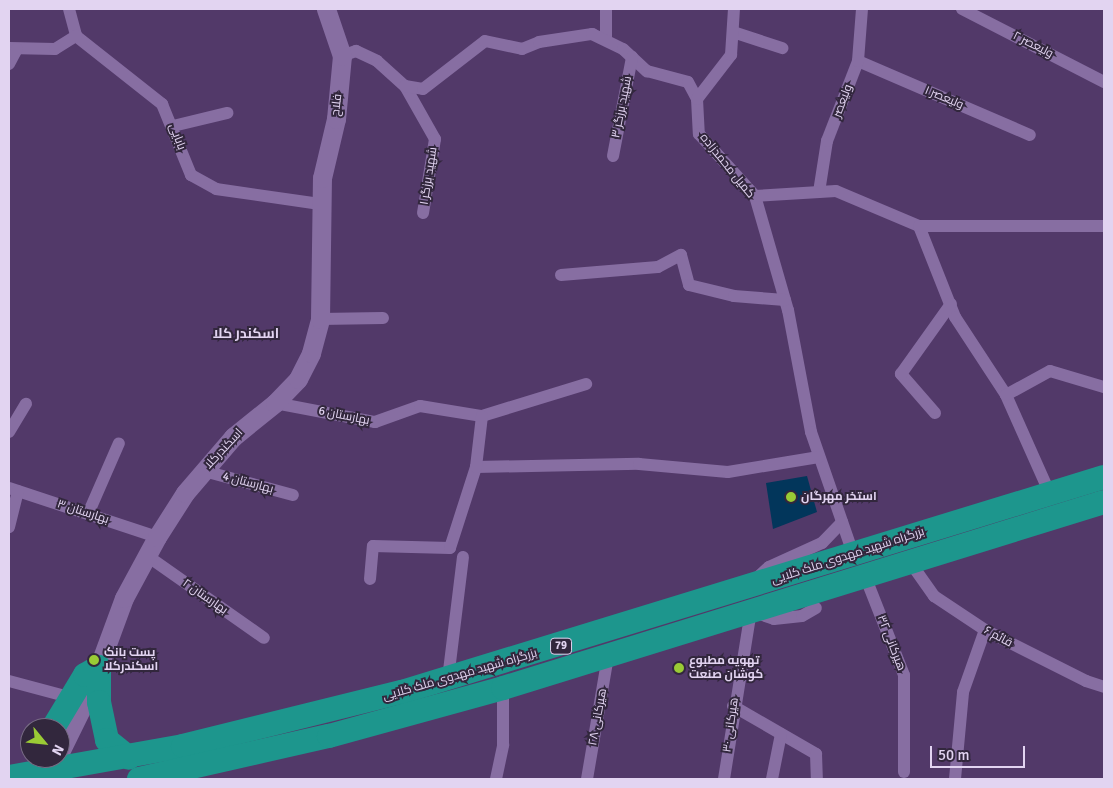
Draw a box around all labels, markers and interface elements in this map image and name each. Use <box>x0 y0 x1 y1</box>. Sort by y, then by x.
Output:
street label: ولیعصر ۲ <box>1010 29 1056 61</box>
street label: شهید برزگر ۳ <box>609 75 635 139</box>
street label: ولیعصر <box>830 82 856 120</box>
street label: ولیعصر ۱ <box>922 83 966 113</box>
street label: فلاح <box>328 93 346 117</box>
street label: بابایی <box>165 122 189 152</box>
street label: کمیل محمدزاده <box>697 131 757 201</box>
street label: شهید برزگر ۱ <box>417 146 441 206</box>
district label: اسکندر کلا <box>213 326 279 342</box>
street label: بهارستان 6 <box>317 404 371 428</box>
street label: اسکندرکلا <box>202 426 246 472</box>
street label: بهارستان 4 <box>221 469 275 497</box>
place label: استخر مهرگان <box>801 490 877 504</box>
marker: استخر مهرگان <box>785 491 797 503</box>
street label: بهارستان ۳ <box>55 497 111 527</box>
street label: بزرگراه شهید مهدوی ملک کلایی <box>770 524 926 588</box>
street label: بهارستان ۲ <box>180 576 230 618</box>
street label: هیرکانی ۳۲ <box>874 613 908 673</box>
street label: قائم ۶ <box>981 624 1015 650</box>
road number: 79 <box>550 637 572 654</box>
place label: پست بانک اسکندرکلا <box>104 646 158 674</box>
street label: بزرگراه شهید مهدوی ملک کلایی <box>381 646 539 704</box>
marker: پست بانک اسکندرکلا <box>88 654 100 666</box>
place label: تهویه مطبوع کوشان صنعت <box>689 654 763 682</box>
marker: تهویه مطبوع کوشان صنعت <box>673 662 685 674</box>
street label: هیرکانی ۲۸ <box>586 687 610 747</box>
street label: هیرکانی ۳۰ <box>720 697 742 753</box>
north arrow <box>20 718 70 768</box>
scale bar <box>933 736 1028 768</box>
text: N <box>48 742 68 758</box>
text: 50 m <box>938 746 969 764</box>

